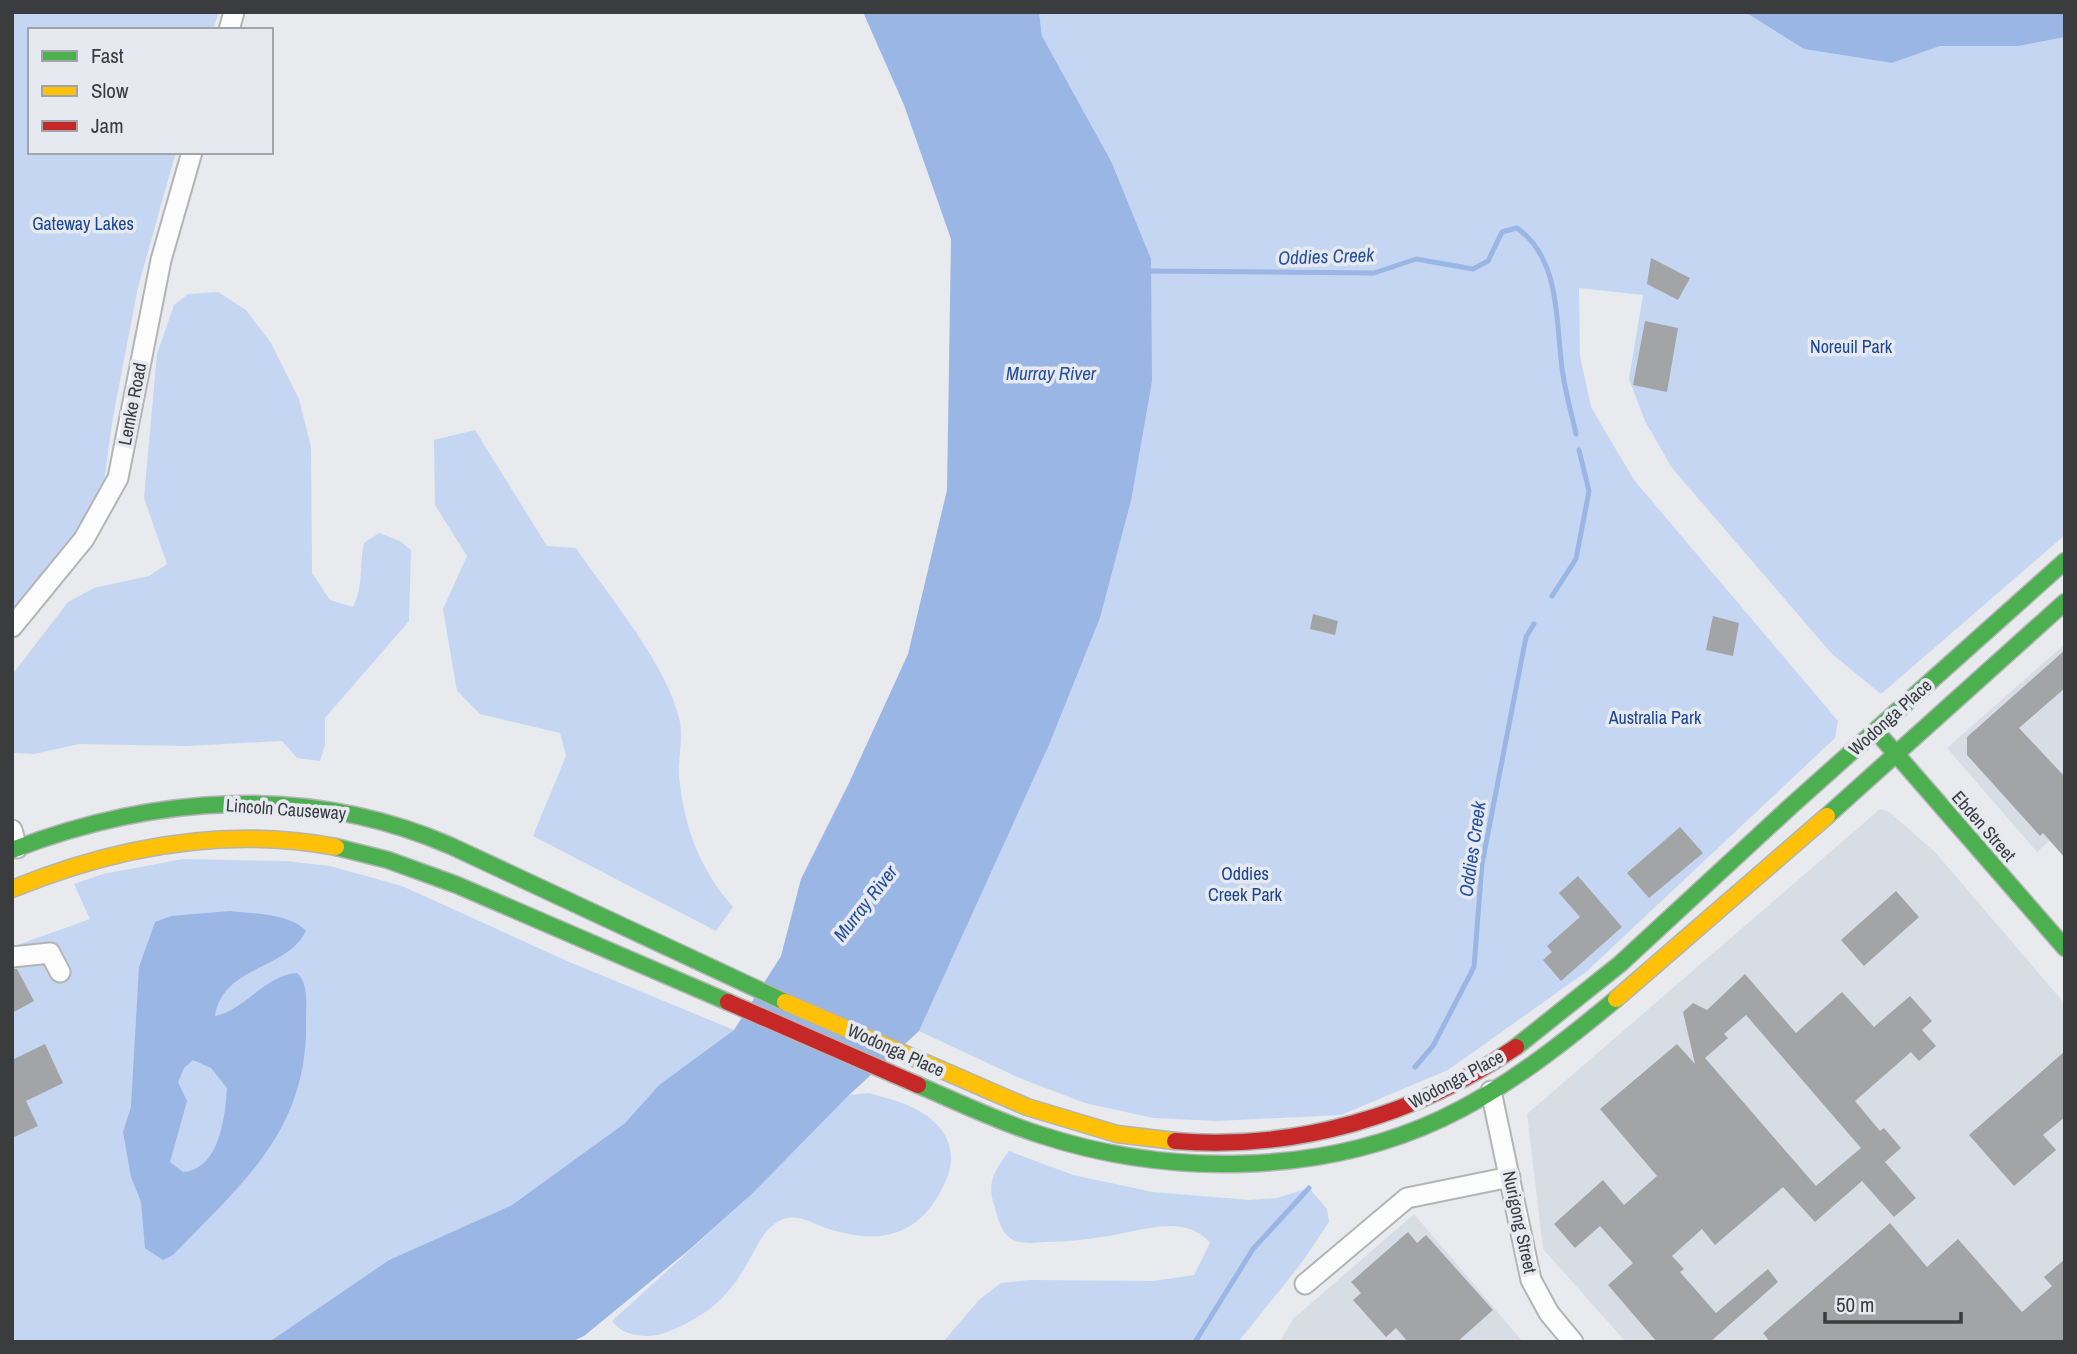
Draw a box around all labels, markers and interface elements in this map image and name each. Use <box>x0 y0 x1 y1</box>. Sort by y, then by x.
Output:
legend <box>28 28 273 154</box>
text: Fast <box>91 41 124 70</box>
text: Slow <box>91 76 129 105</box>
text: Jam <box>91 111 124 140</box>
park label: Gateway Lakes <box>32 211 134 236</box>
water label: Oddies Creek <box>1278 241 1376 271</box>
park label: Noreuil Park <box>1810 334 1893 359</box>
water label: Murray River <box>1006 360 1097 386</box>
street label: Lemke Road <box>112 361 152 447</box>
street label: Wodonga Place <box>1843 673 1937 761</box>
park label: Australia Park <box>1608 705 1702 730</box>
street label: Ebden Street <box>1946 785 2022 867</box>
street label: Lincoln Causeway <box>225 792 348 826</box>
water label: Oddies Creek <box>1452 798 1492 898</box>
water label: Murray River <box>827 859 903 946</box>
park label: Oddies Creek Park <box>1208 861 1283 907</box>
street label: Wodonga Place <box>843 1017 949 1083</box>
street label: Wodonga Place <box>1404 1044 1508 1114</box>
street label: Nurigong Street <box>1497 1168 1543 1276</box>
scale bar <box>1825 1280 1962 1324</box>
text: 50 m <box>1836 1290 1874 1319</box>

